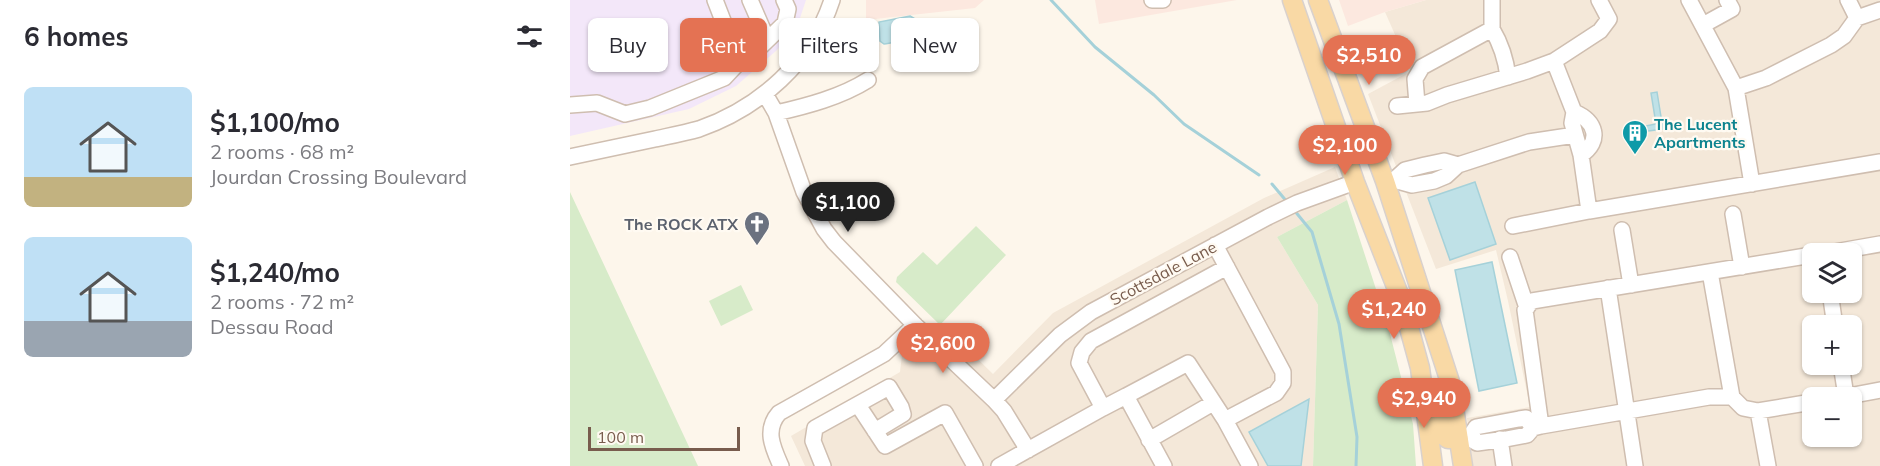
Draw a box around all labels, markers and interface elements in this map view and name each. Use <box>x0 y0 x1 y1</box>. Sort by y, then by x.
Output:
chip: Buy <box>588 18 668 72</box>
chip: Rent <box>680 18 767 72</box>
chip: Filters <box>779 18 879 72</box>
chip: New <box>891 18 979 72</box>
text: 6 homes <box>24 20 128 53</box>
icon: filters <box>513 20 546 53</box>
pin: $2,510 <box>1320 35 1418 86</box>
text: $2,510 <box>1337 42 1401 67</box>
text: $1,100/mo <box>210 106 340 139</box>
icon: home <box>72 111 144 183</box>
place label: The Lucent Apartments <box>1654 114 1746 152</box>
building icon: The Lucent Apartments <box>1620 118 1650 156</box>
pin: $2,100 <box>1296 125 1394 176</box>
text: $2,100 <box>1313 132 1377 157</box>
text: 2 rooms · 68 m² <box>210 139 354 164</box>
text: Jourdan Crossing Boulevard <box>210 164 467 189</box>
pin: $1,100 <box>799 182 897 233</box>
text: $1,100 <box>816 189 880 214</box>
church icon: The ROCK ATX <box>742 209 772 247</box>
place label: The ROCK ATX <box>624 214 738 234</box>
street label: Scottsdale Lane <box>1106 236 1220 310</box>
map controls <box>1802 243 1862 447</box>
button: layers <box>1802 243 1862 303</box>
text: $1,240/mo <box>210 256 340 289</box>
icon: home <box>72 261 144 333</box>
text: 2 rooms · 72 m² <box>210 289 354 314</box>
pin: $1,240 <box>1345 289 1443 340</box>
text: $1,240 <box>1362 296 1426 321</box>
text: Dessau Road <box>210 314 333 339</box>
button: + <box>1802 315 1862 375</box>
pin: $2,600 <box>894 323 992 374</box>
text: $2,600 <box>911 330 975 355</box>
pin: $2,940 <box>1375 378 1473 429</box>
text: $2,940 <box>1392 385 1456 410</box>
button: − <box>1802 387 1862 447</box>
scale bar <box>588 424 740 452</box>
text: 100 m <box>597 427 644 447</box>

